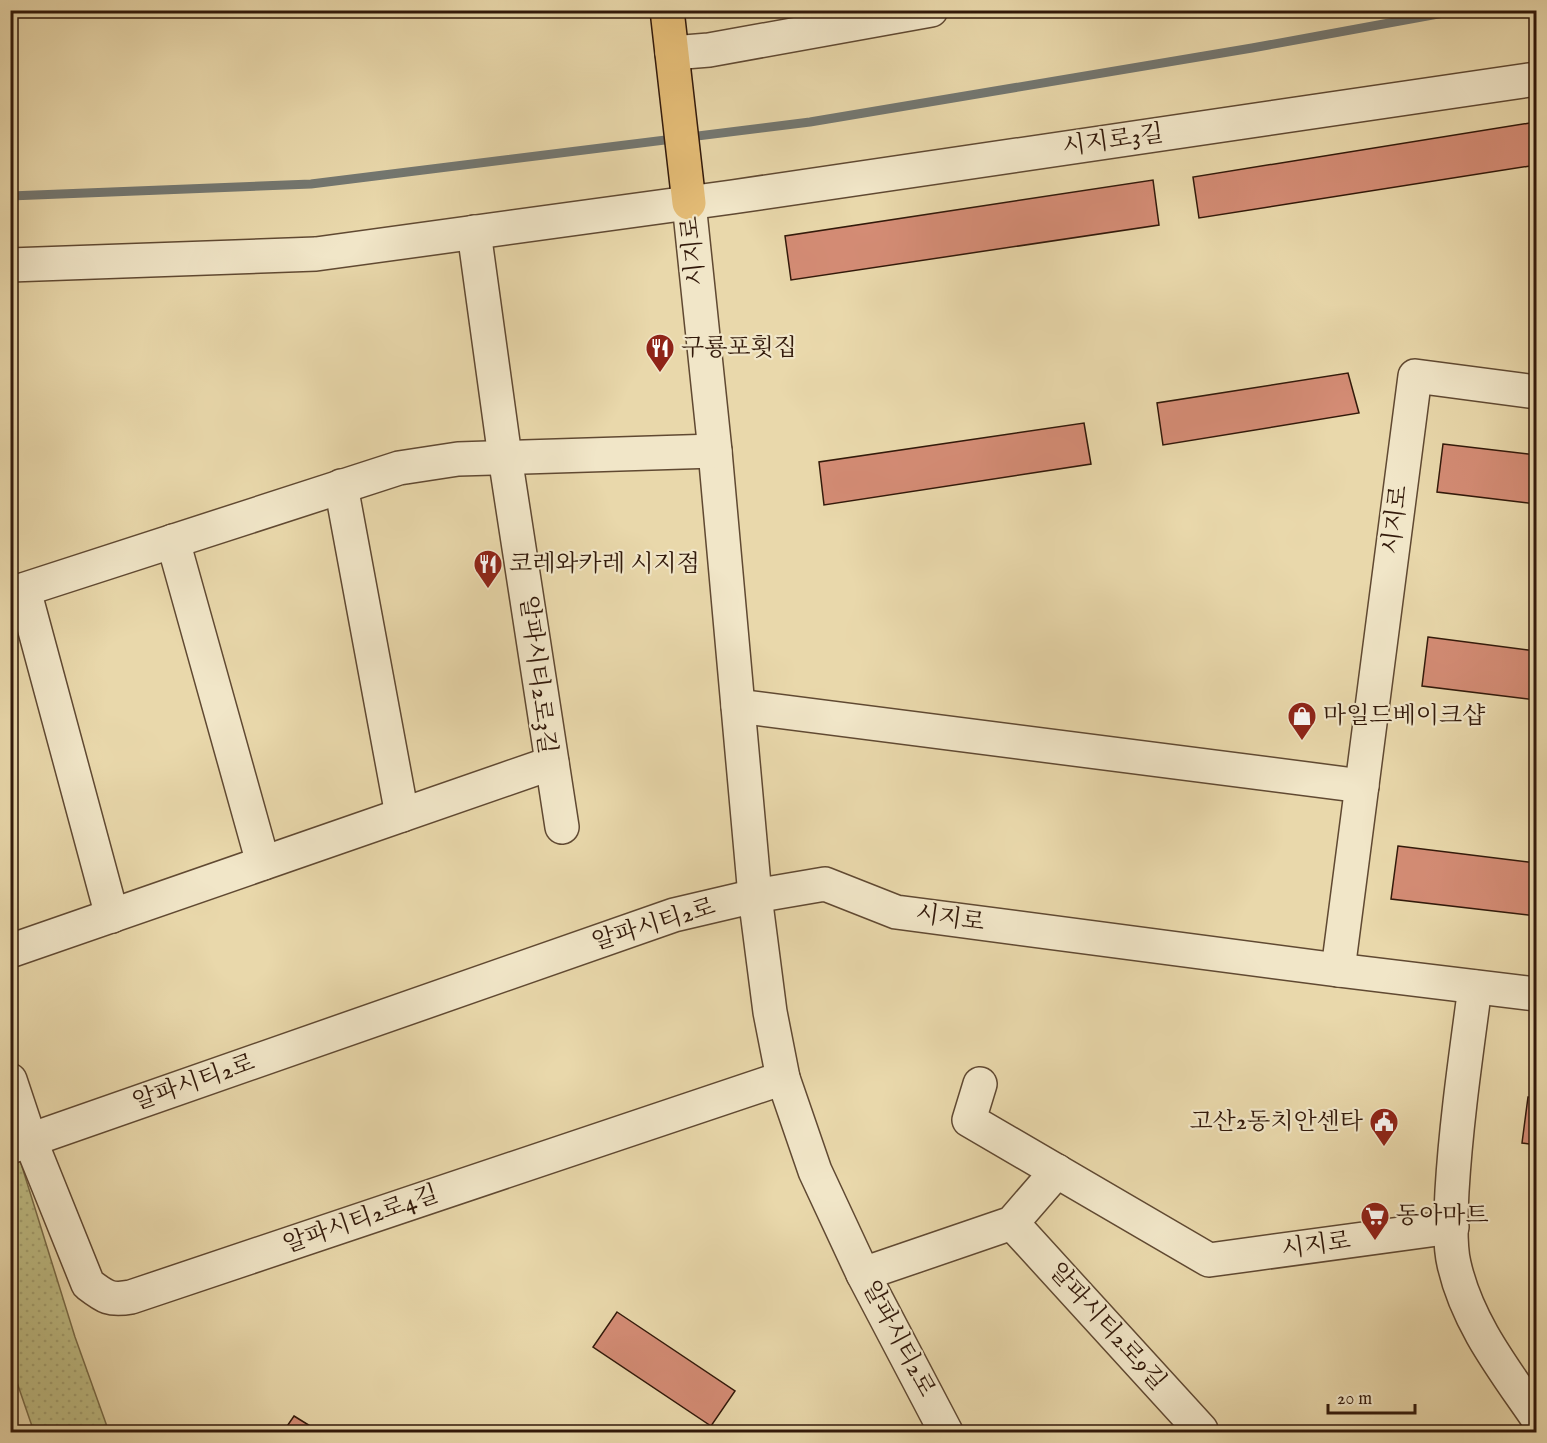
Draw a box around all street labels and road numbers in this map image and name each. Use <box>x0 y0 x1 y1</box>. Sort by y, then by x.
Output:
street label: 시지로3길 <box>1060 119 1166 163</box>
street label: 시지로 <box>675 215 713 287</box>
street label: 시지로 <box>1376 484 1416 556</box>
street label: 알파시티2로3길 <box>512 594 562 756</box>
street label: 알파시티2로 <box>589 892 719 958</box>
street label: 시지로 <box>913 899 987 939</box>
street label: 알파시티2로 <box>129 1048 259 1118</box>
street label: 알파시티2로4길 <box>279 1179 443 1261</box>
street label: 시지로 <box>1279 1226 1353 1266</box>
street label: 알파시티2로9길 <box>1042 1257 1172 1397</box>
street label: 알파시티2로 <box>854 1276 942 1402</box>

